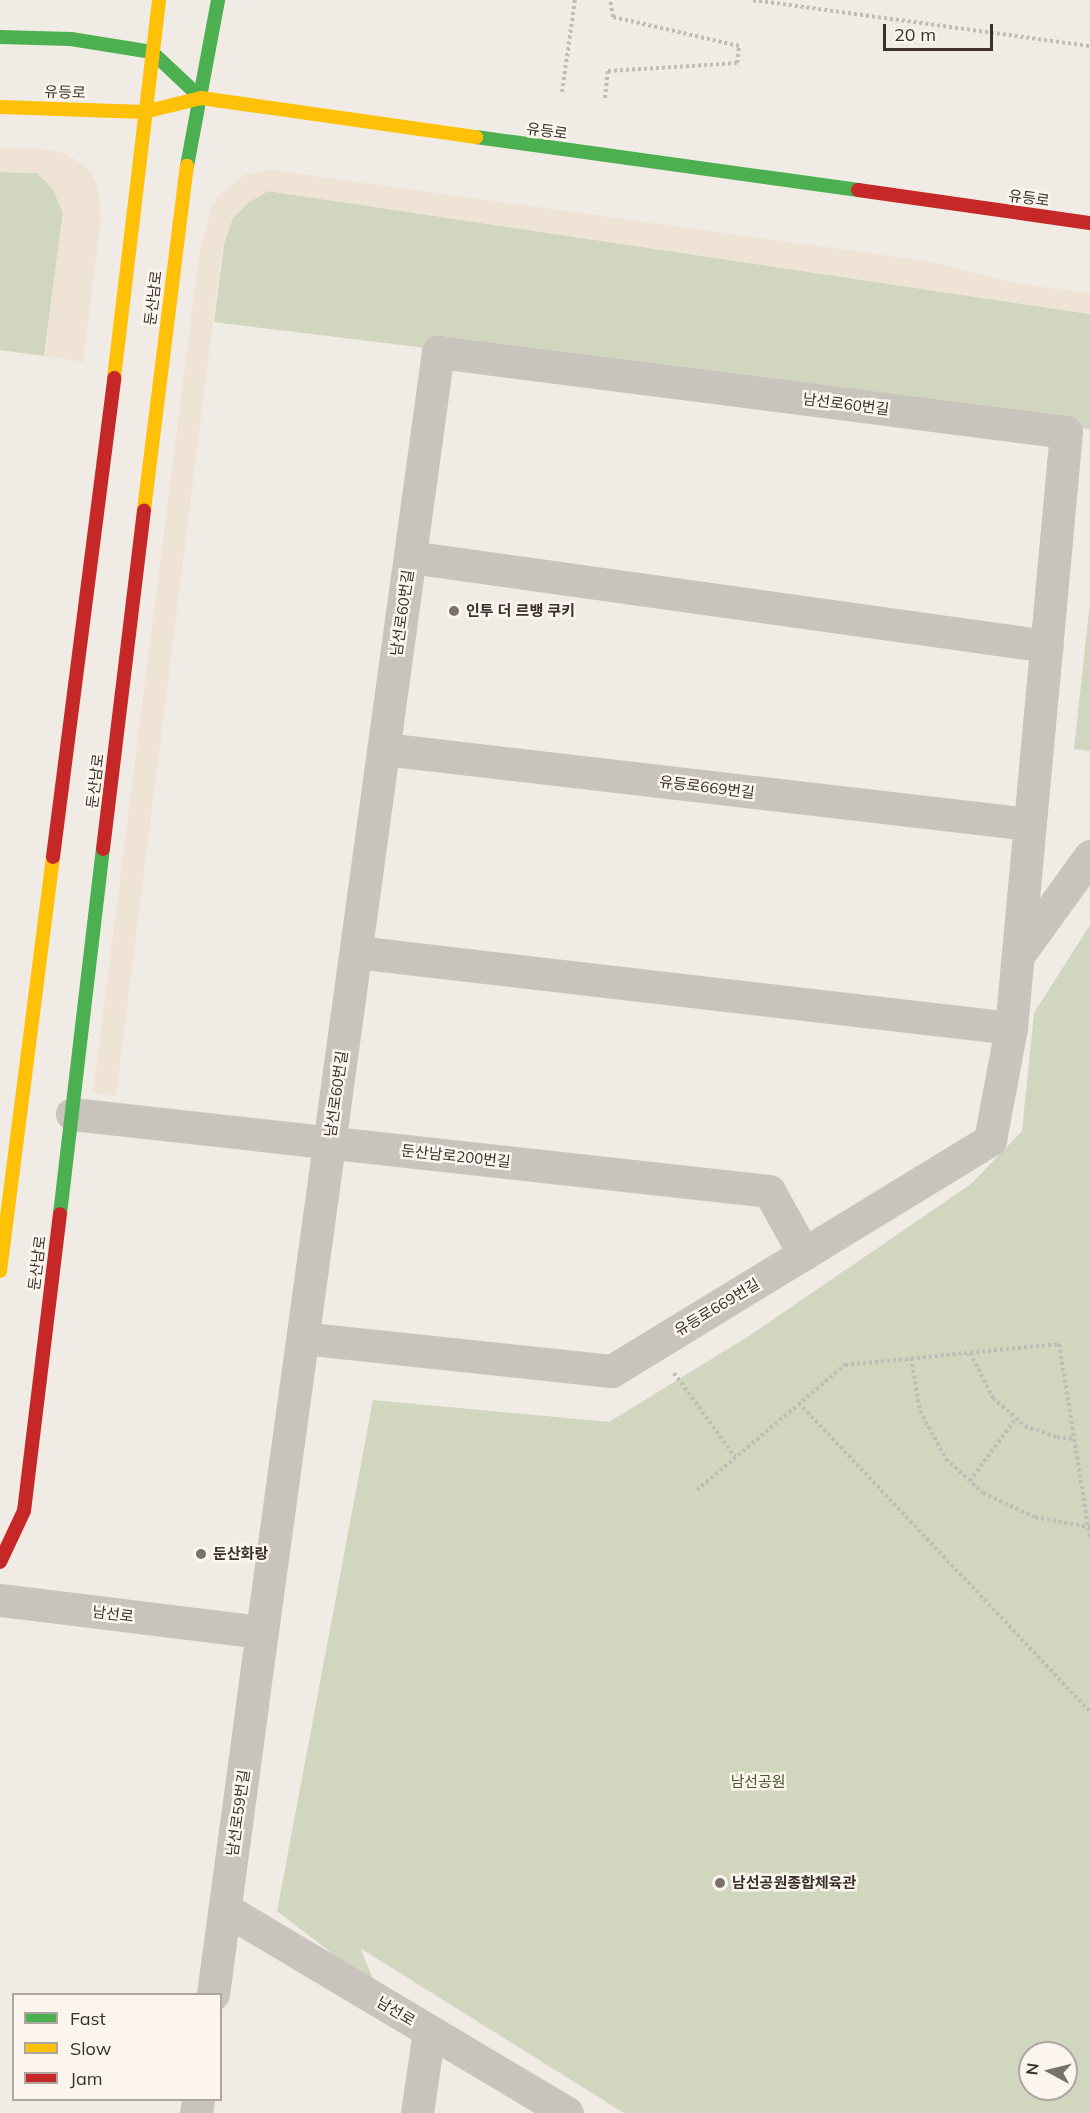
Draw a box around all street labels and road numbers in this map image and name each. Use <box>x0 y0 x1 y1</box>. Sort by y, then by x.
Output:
street label: 유등로 <box>44 82 86 102</box>
street label: 유등로 <box>525 119 569 143</box>
street label: 유등로 <box>1007 186 1051 210</box>
street label: 둔산남로 <box>141 270 165 326</box>
street label: 남선로60번길 <box>802 390 890 418</box>
street label: 남선로60번길 <box>387 569 417 657</box>
street label: 둔산남로 <box>83 753 107 809</box>
street label: 유등로669번길 <box>658 772 756 802</box>
street label: 남선로60번길 <box>321 1050 351 1138</box>
street label: 둔산남로200번길 <box>400 1141 512 1171</box>
street label: 둔산남로 <box>25 1235 49 1291</box>
street label: 유등로669번길 <box>671 1275 763 1339</box>
street label: 남선로 <box>91 1603 135 1625</box>
street label: 남선로59번길 <box>223 1769 253 1857</box>
street label: 남선로 <box>374 1993 418 2029</box>

